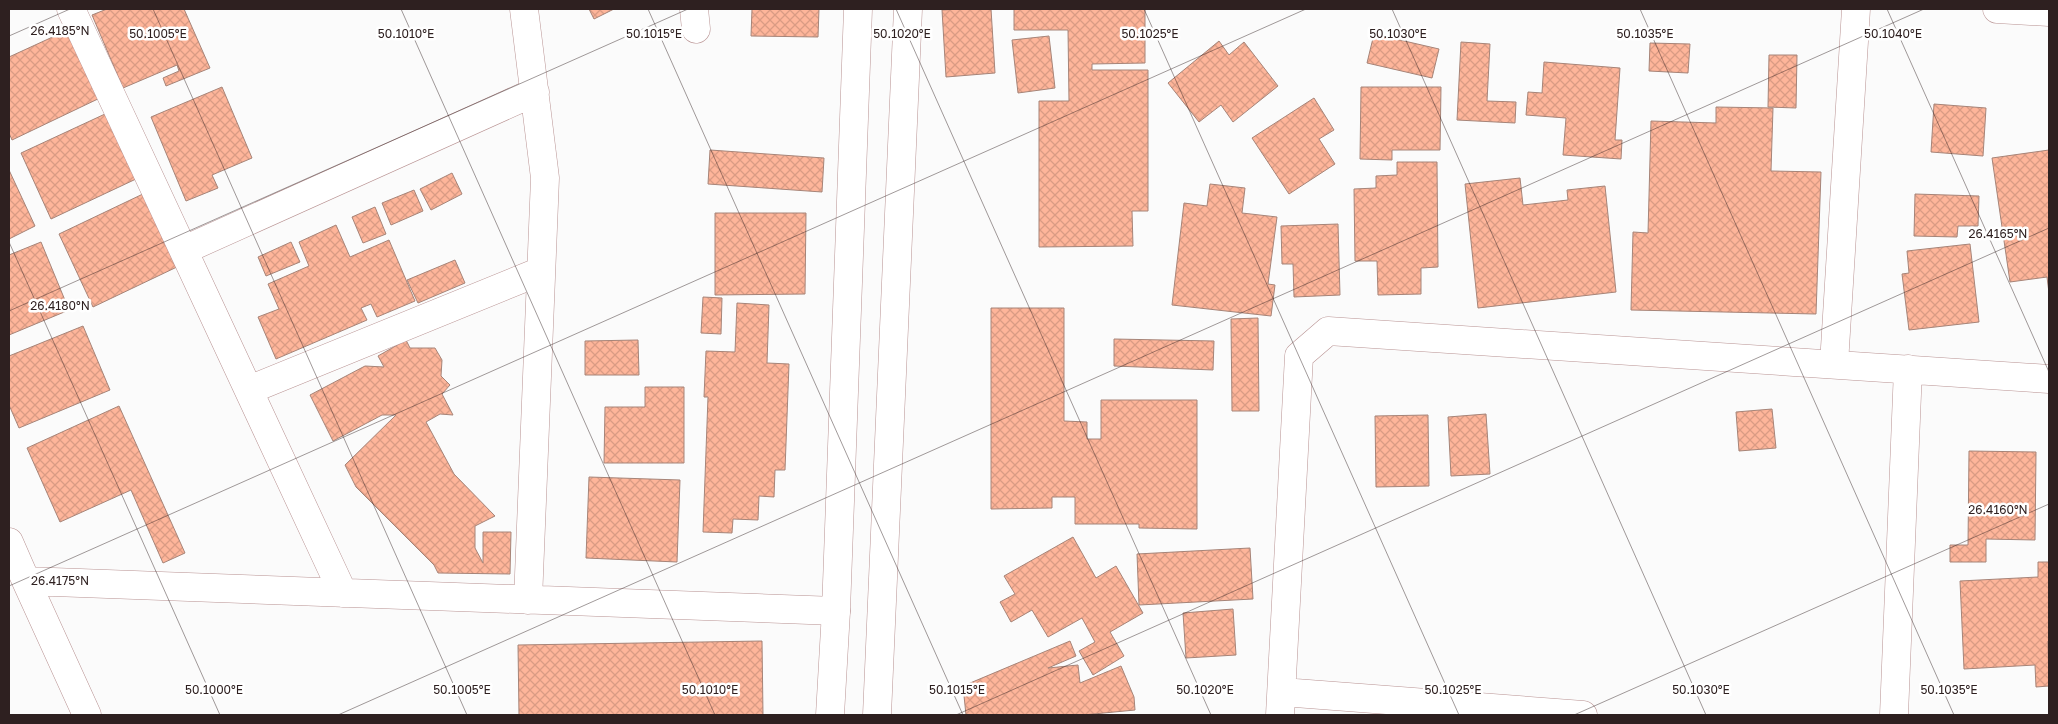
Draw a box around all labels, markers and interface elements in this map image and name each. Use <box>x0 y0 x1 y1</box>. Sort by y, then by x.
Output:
text: 26.4185°N <box>30 23 90 38</box>
text: 50.1005°E <box>129 26 187 41</box>
text: 50.1010°E <box>378 26 434 41</box>
text: 50.1015°E <box>626 26 682 41</box>
text: 50.1020°E <box>873 26 931 41</box>
text: 50.1025°E <box>1121 26 1179 41</box>
text: 50.1030°E <box>1369 26 1427 41</box>
text: 50.1035°E <box>1616 26 1674 41</box>
text: 50.1040°E <box>1864 26 1922 41</box>
text: 26.4165°N <box>1969 226 2027 241</box>
text: 26.4180°N <box>30 298 90 313</box>
text: 26.4160°N <box>1968 502 2028 517</box>
text: 26.4175°N <box>31 573 89 588</box>
text: 50.1000°E <box>185 682 243 697</box>
text: 50.1005°E <box>433 682 491 697</box>
text: 50.1010°E <box>682 682 738 697</box>
text: 50.1015°E <box>929 682 985 697</box>
text: 50.1020°E <box>1176 682 1234 697</box>
text: 50.1025°E <box>1424 682 1482 697</box>
text: 50.1030°E <box>1672 682 1730 697</box>
text: 50.1035°E <box>1920 682 1978 697</box>

